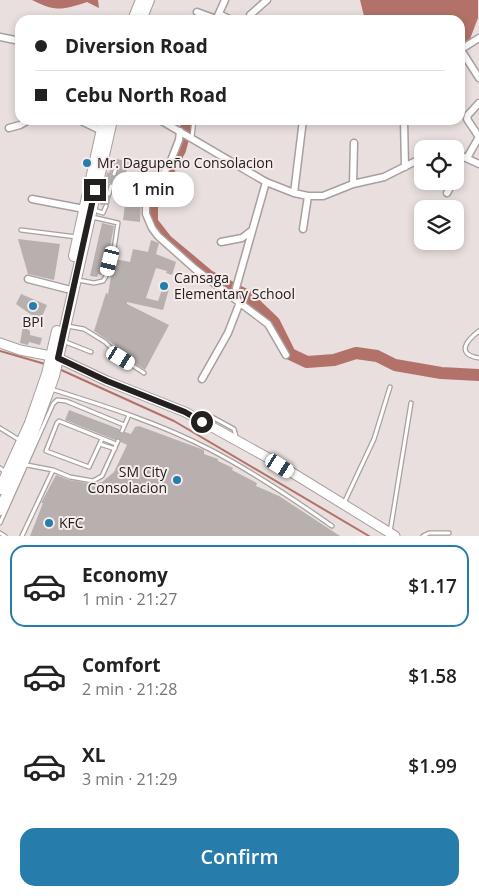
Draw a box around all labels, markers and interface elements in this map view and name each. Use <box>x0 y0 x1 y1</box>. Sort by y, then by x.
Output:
text: Diversion Road <box>65 33 208 59</box>
text: Cebu North Road <box>65 82 227 108</box>
map controls <box>414 140 464 250</box>
button: locate <box>414 140 464 190</box>
place label: Mr. Dagupeño Consolacion <box>97 153 273 172</box>
marker: Mr. Dagupeño Consolacion <box>81 157 93 169</box>
callout: 1 min <box>112 172 195 208</box>
text: 1 min <box>131 178 175 200</box>
route end <box>84 179 106 201</box>
button: layers <box>414 200 464 250</box>
car <box>99 245 120 277</box>
place label: Cansaga Elementary School <box>174 268 295 303</box>
marker: Cansaga Elementary School <box>158 280 170 292</box>
marker: BPI <box>27 300 39 312</box>
place label: BPI <box>22 312 44 331</box>
car <box>104 344 137 372</box>
route start <box>191 411 213 433</box>
car <box>263 452 296 480</box>
place label: SM City Consolacion <box>88 462 168 497</box>
marker: SM City Consolacion <box>171 474 183 486</box>
place label: KFC <box>59 513 84 532</box>
marker: KFC <box>43 517 55 529</box>
text: Economy <box>82 562 168 588</box>
icon: car <box>22 564 67 609</box>
text: $1.17 <box>408 573 457 599</box>
text: 1 min · 21:27 <box>82 588 177 610</box>
text: Comfort <box>82 652 161 678</box>
icon: car <box>22 654 67 699</box>
text: $1.58 <box>408 663 457 689</box>
text: 2 min · 21:28 <box>82 678 177 700</box>
text: XL <box>82 742 105 768</box>
icon: car <box>22 744 67 789</box>
text: $1.99 <box>408 753 457 779</box>
text: 3 min · 21:29 <box>82 768 177 790</box>
button: Confirm <box>20 828 459 886</box>

